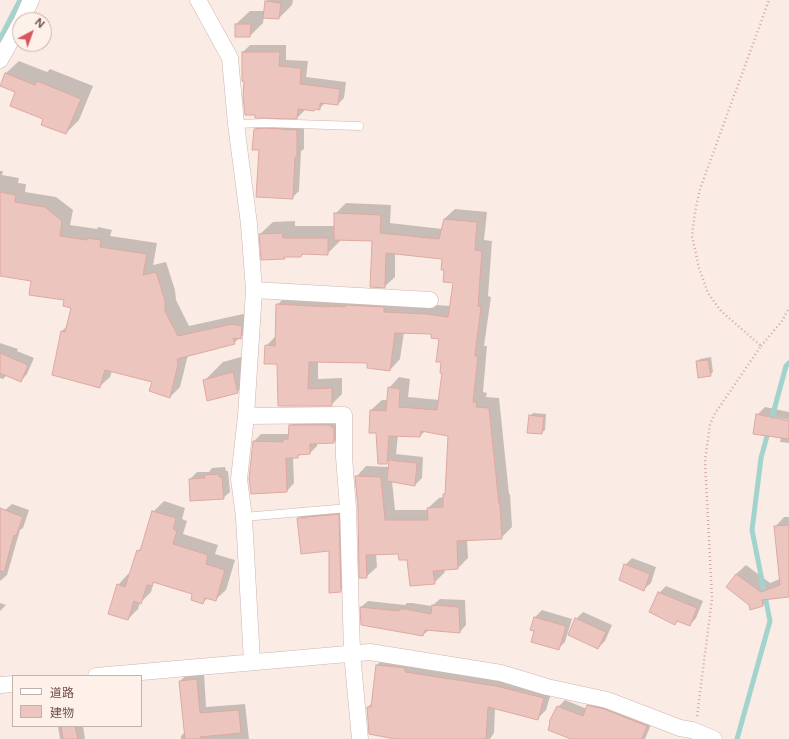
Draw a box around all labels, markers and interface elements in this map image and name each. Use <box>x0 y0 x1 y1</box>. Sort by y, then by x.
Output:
north arrow <box>12 12 52 52</box>
text: N <box>32 16 47 31</box>
legend <box>12 675 142 727</box>
text: 道路 <box>50 686 74 700</box>
text: 建物 <box>50 706 74 720</box>

